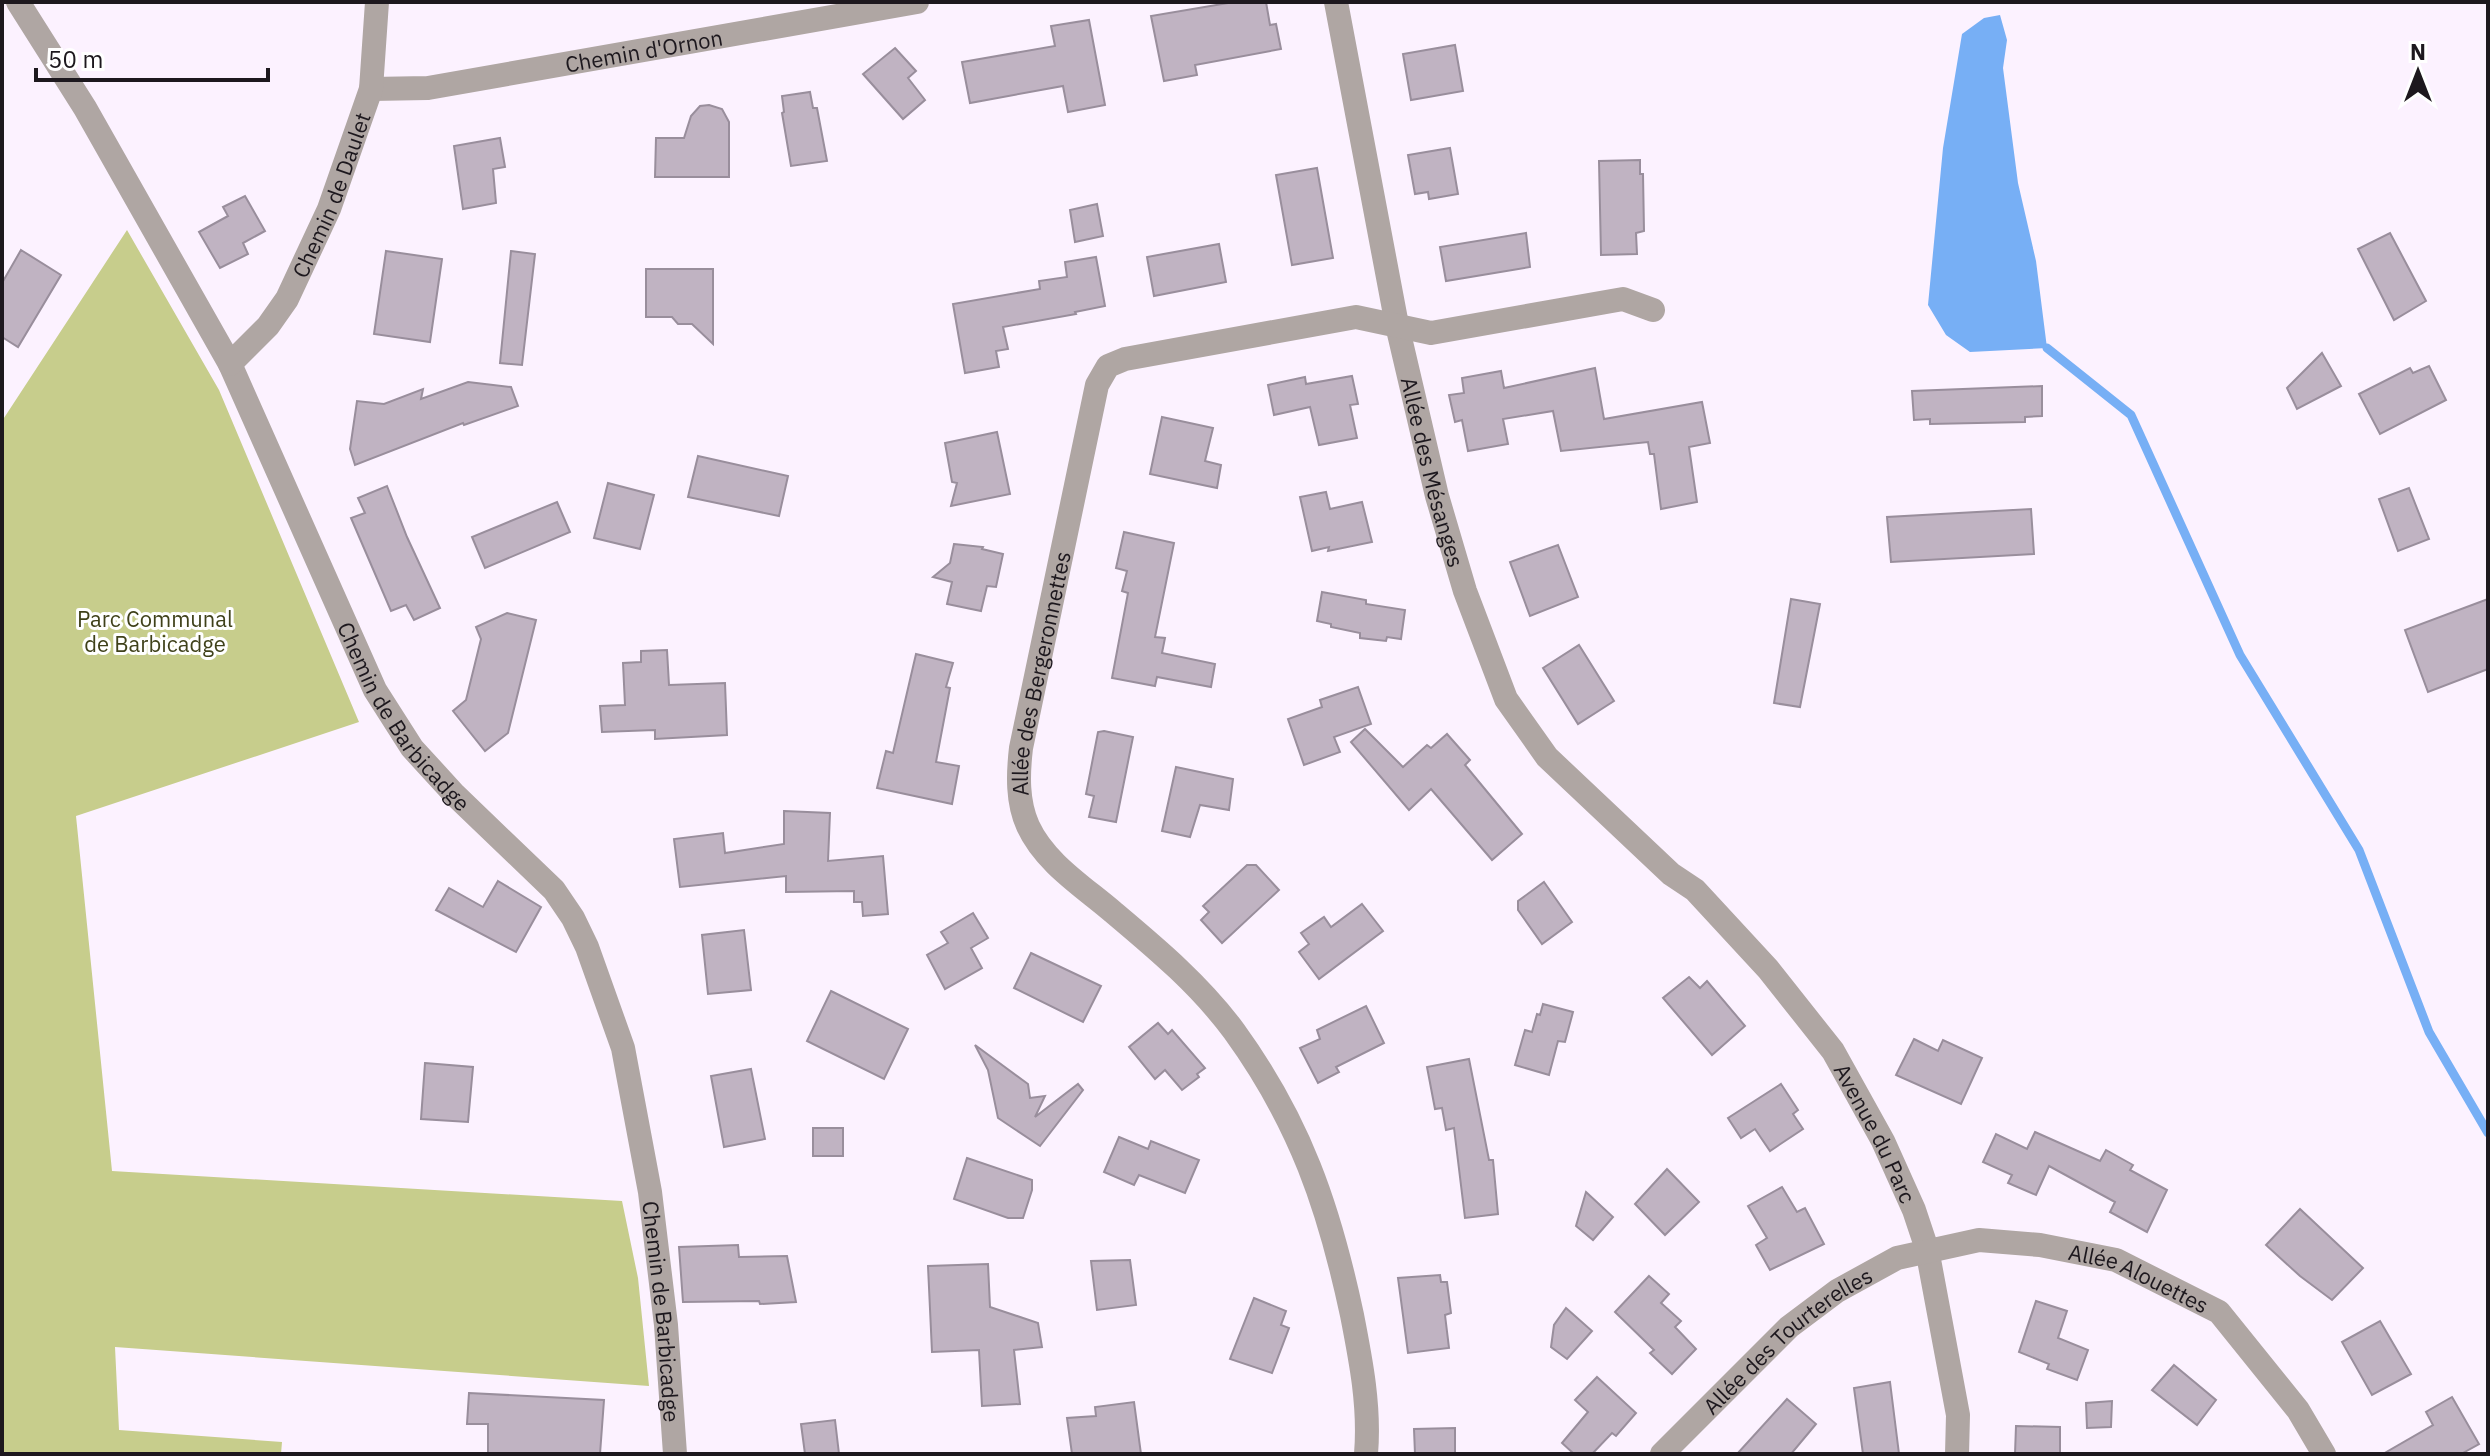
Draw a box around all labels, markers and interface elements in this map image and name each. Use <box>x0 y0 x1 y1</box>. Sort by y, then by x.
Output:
street label: Chemin d'Ornon <box>563 22 725 78</box>
scale bar <box>36 32 268 82</box>
north arrow <box>2378 32 2458 112</box>
text: N <box>2410 37 2426 66</box>
text: 50 m <box>48 43 103 75</box>
street label: Chemin de Daulet <box>285 108 376 282</box>
street label: Allée des Mésanges <box>1395 374 1472 570</box>
street label: Allée des Bergeronnettes <box>1004 548 1076 797</box>
park label: Parc Communal de Barbicadge <box>77 604 233 658</box>
street label: Chemin de Barbicadge <box>332 617 477 817</box>
street label: Avenue du Parc <box>1828 1058 1923 1207</box>
street label: Chemin de Barbicadge <box>637 1199 687 1423</box>
street label: Allée Alouettes <box>2066 1237 2214 1319</box>
street label: Allée des Tourterelles <box>1696 1260 1877 1420</box>

